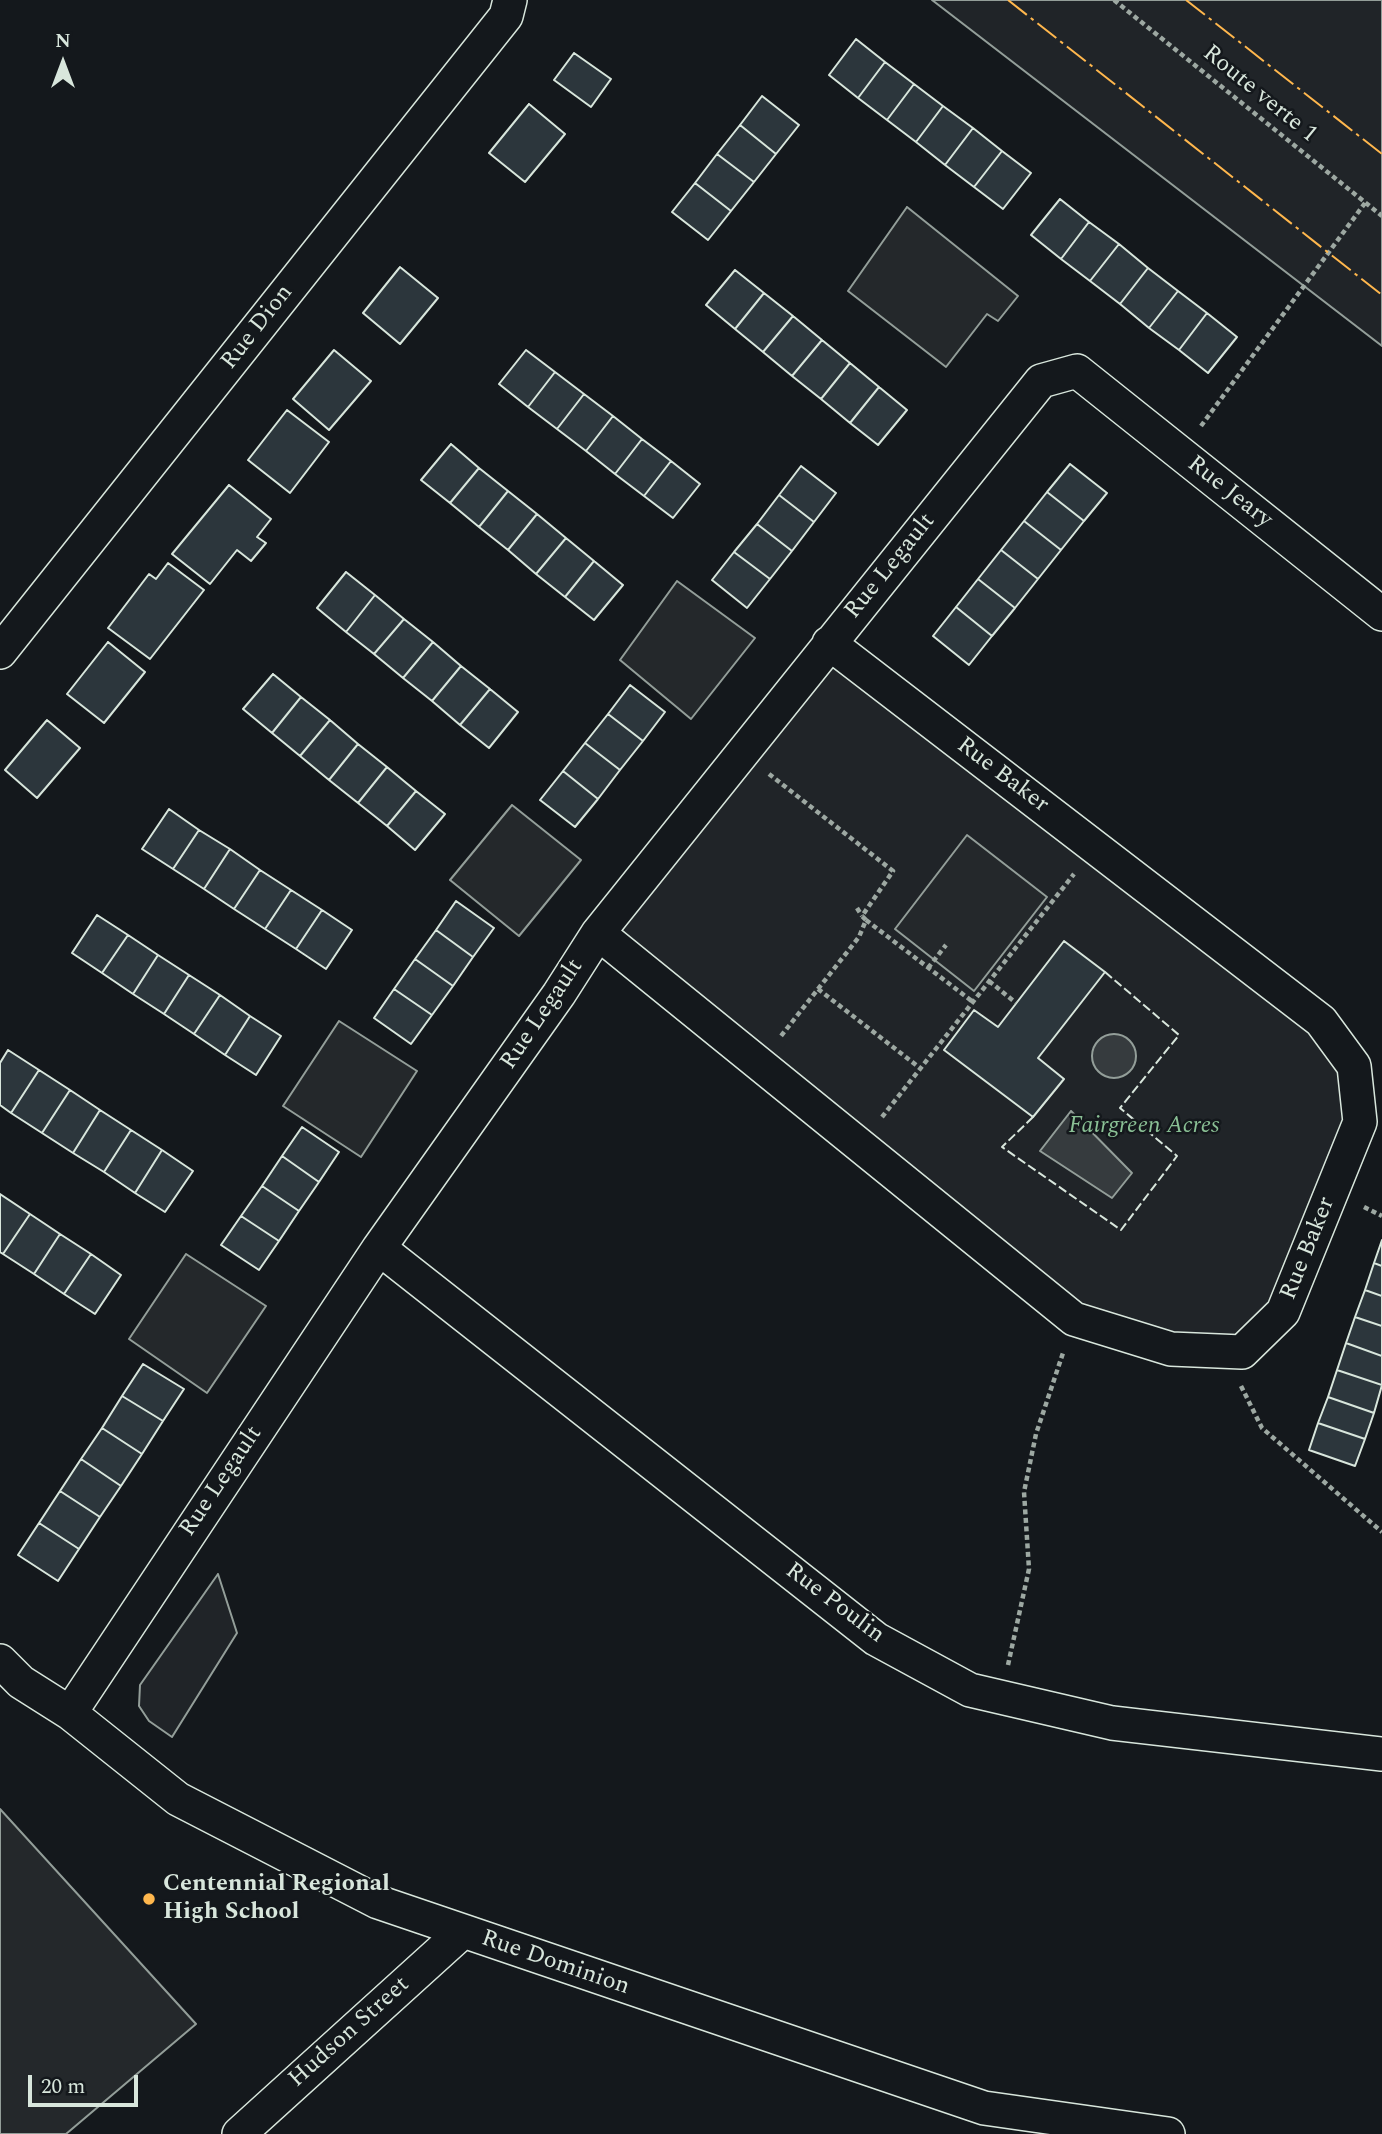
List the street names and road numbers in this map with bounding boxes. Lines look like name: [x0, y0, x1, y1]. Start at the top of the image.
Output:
street label: Route verte 1: [1196, 40, 1322, 150]
street label: Rue Dion: [216, 280, 300, 376]
street label: Rue Jeary: [1181, 451, 1277, 535]
street label: Rue Legault: [840, 508, 942, 626]
street label: Rue Baker: [950, 732, 1054, 820]
street label: Rue Legault: [495, 954, 591, 1076]
street label: Rue Baker: [1275, 1193, 1343, 1305]
street label: Rue Legault: [174, 1421, 270, 1543]
street label: Rue Poulin: [779, 1557, 889, 1651]
street label: Rue Dominion: [477, 1925, 633, 2003]
street label: Hudson Street: [284, 1971, 416, 2095]

